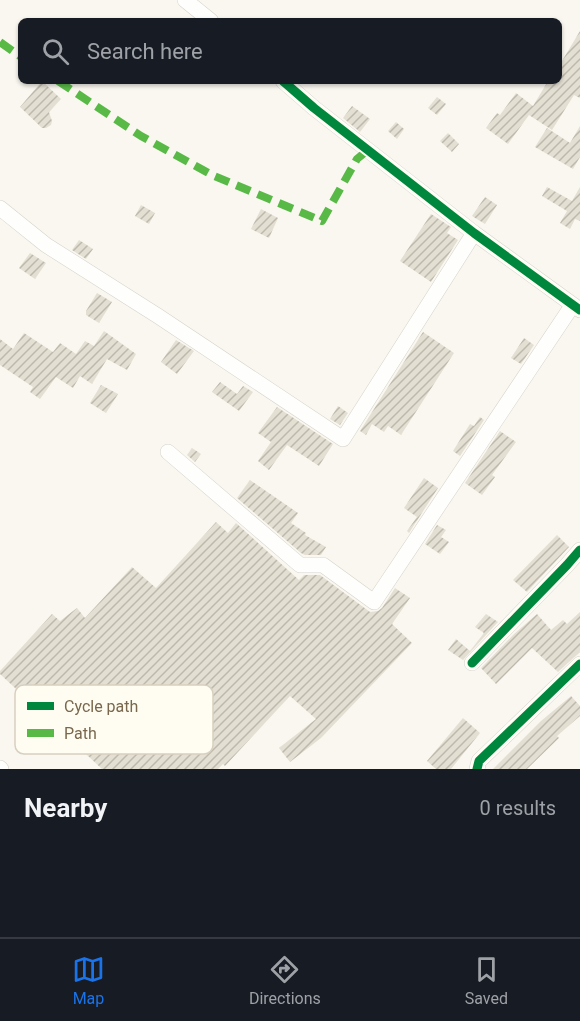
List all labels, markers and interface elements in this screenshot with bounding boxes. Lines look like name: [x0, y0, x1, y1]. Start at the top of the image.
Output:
search box: [18, 18, 562, 84]
icon: search: [39, 35, 72, 68]
text: Search here: [87, 39, 203, 64]
legend: [15, 685, 213, 754]
text: Cycle path: [64, 697, 138, 716]
text: Path: [64, 724, 97, 743]
text: Nearby: [24, 793, 107, 823]
text: 0 results: [480, 796, 556, 820]
tab: Map: [72, 953, 105, 1008]
tab: Directions: [249, 953, 321, 1008]
tab: Saved: [465, 953, 508, 1008]

